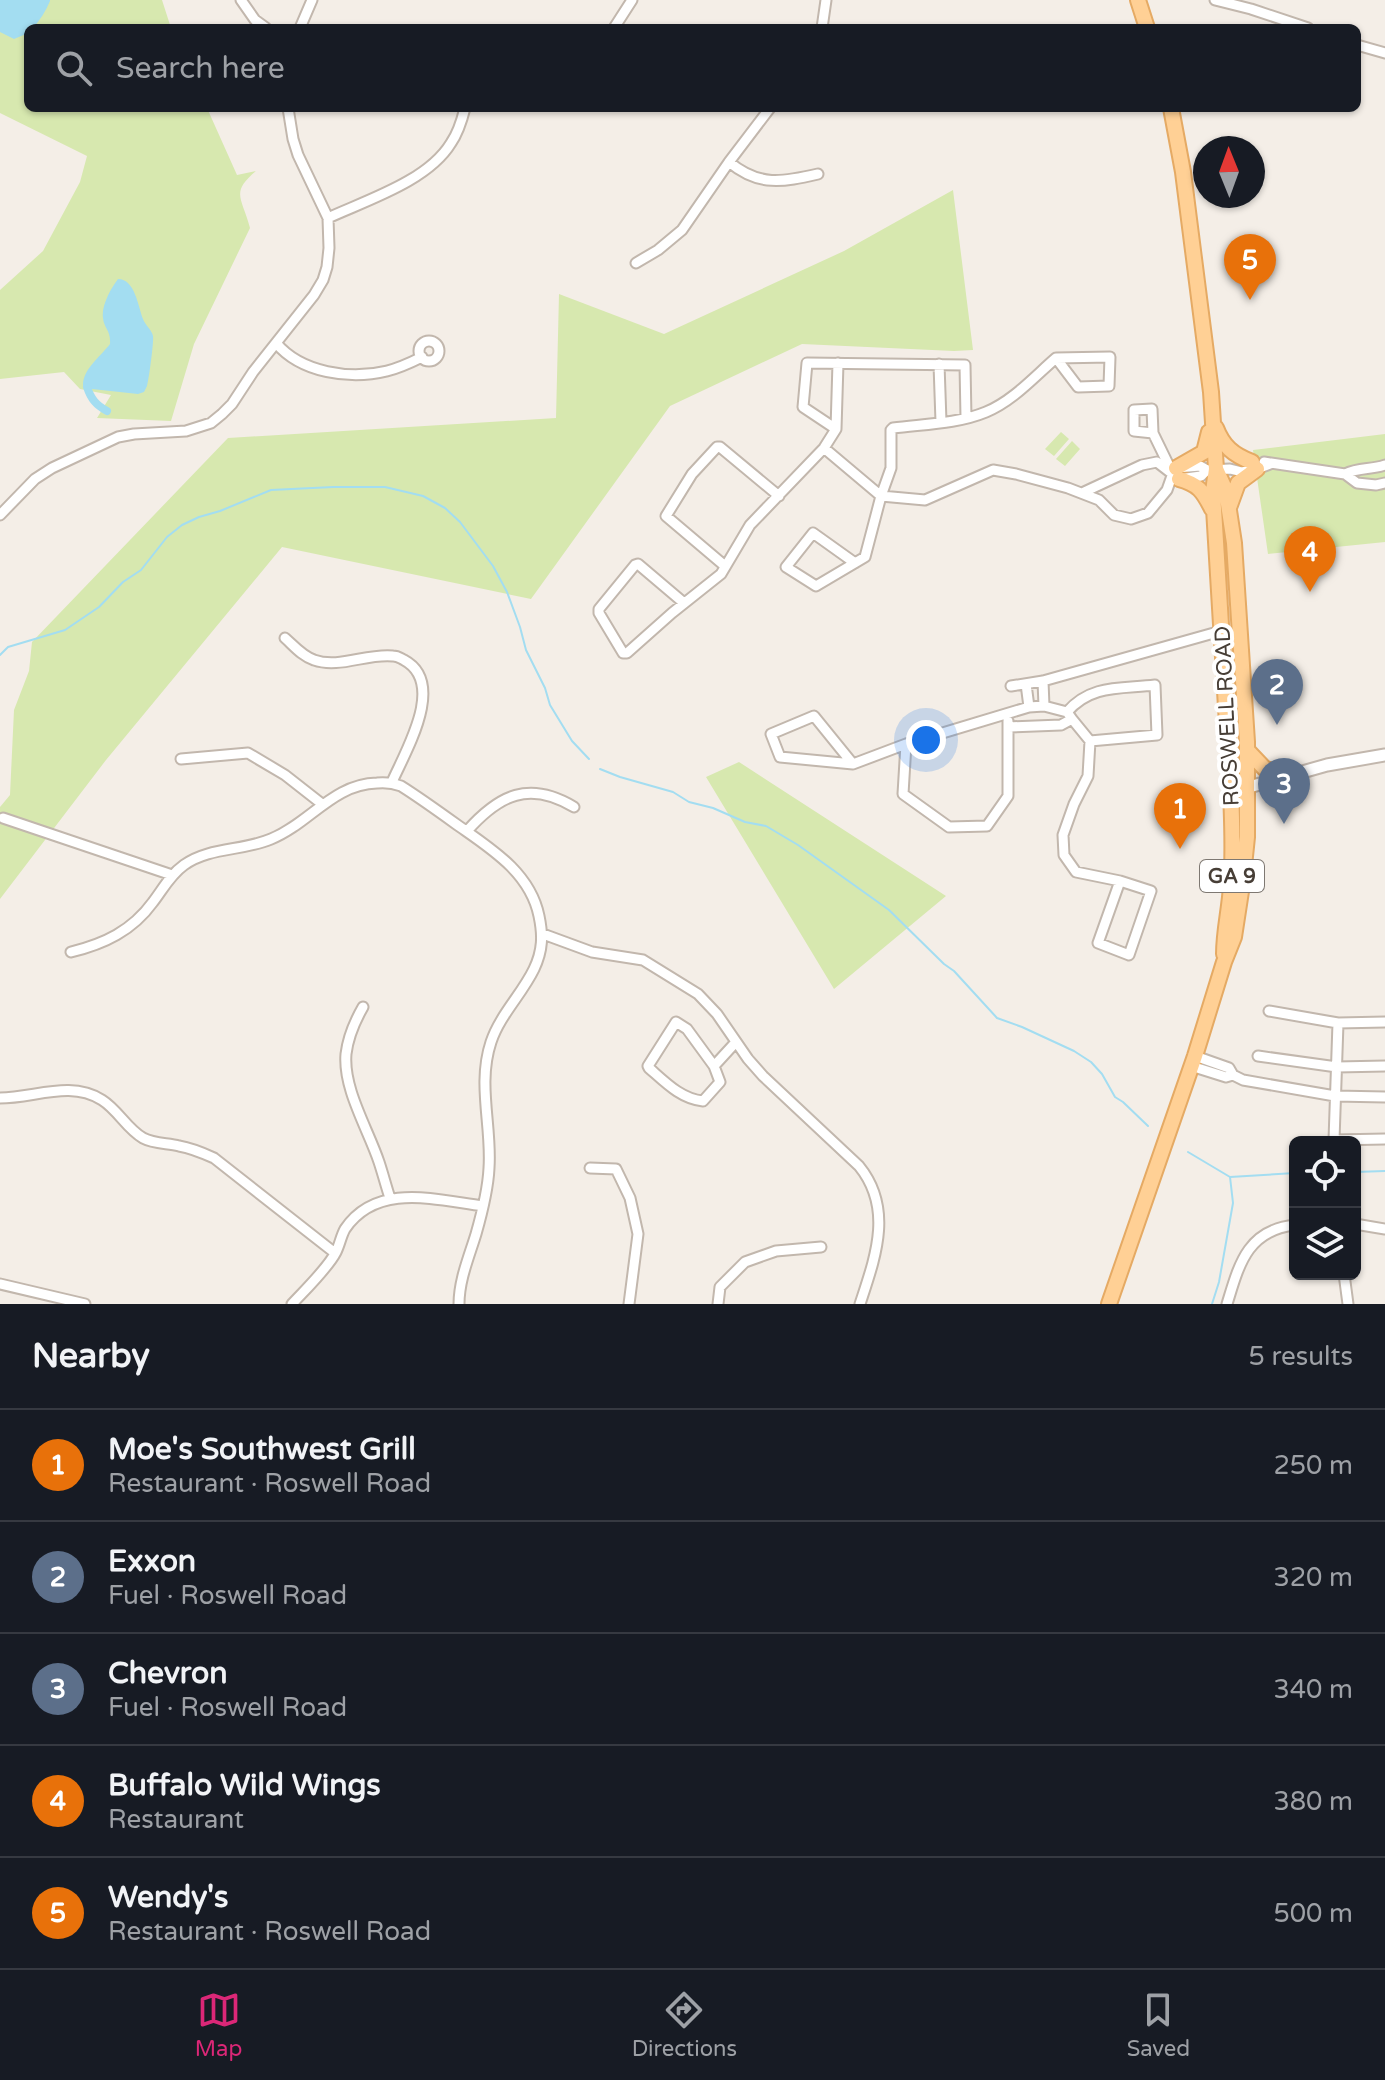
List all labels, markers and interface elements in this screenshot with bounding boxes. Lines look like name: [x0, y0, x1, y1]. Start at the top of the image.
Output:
search box: [24, 24, 1361, 112]
icon: search: [52, 46, 96, 90]
text: Search here: [116, 50, 285, 87]
north arrow: [1193, 136, 1265, 208]
pin: 5: [1224, 234, 1276, 300]
pin: 4: [1284, 526, 1336, 592]
street label: ROSWELL ROAD: [1209, 625, 1245, 807]
pin: 2: [1251, 659, 1303, 725]
your location: [906, 720, 946, 760]
pin: 3: [1258, 758, 1310, 824]
pin: 1: [1154, 783, 1206, 849]
road number: GA 9: [1200, 860, 1264, 892]
map controls: [1289, 1136, 1361, 1280]
button: locate: [1289, 1136, 1361, 1208]
button: layers: [1289, 1208, 1361, 1280]
text: Nearby: [32, 1336, 150, 1377]
text: 5 results: [1248, 1341, 1353, 1372]
text: Moe's Southwest Grill: [108, 1431, 416, 1468]
text: 1: [50, 1450, 66, 1481]
text: 250 m: [1273, 1450, 1353, 1481]
text: Restaurant · Roswell Road: [108, 1468, 431, 1499]
text: Exxon: [108, 1543, 196, 1580]
text: 2: [50, 1562, 66, 1593]
text: 320 m: [1273, 1562, 1353, 1593]
text: Fuel · Roswell Road: [108, 1580, 347, 1611]
text: Chevron: [108, 1655, 227, 1692]
text: 3: [50, 1674, 66, 1705]
text: 340 m: [1273, 1674, 1353, 1705]
text: Fuel · Roswell Road: [108, 1692, 347, 1723]
text: Buffalo Wild Wings: [108, 1767, 381, 1804]
text: 4: [50, 1786, 66, 1817]
text: 380 m: [1273, 1786, 1353, 1817]
text: Restaurant: [108, 1804, 244, 1835]
text: Wendy's: [108, 1879, 228, 1916]
text: 5: [50, 1898, 66, 1929]
text: 500 m: [1273, 1898, 1353, 1929]
text: Restaurant · Roswell Road: [108, 1916, 431, 1947]
tab: Map: [195, 1988, 242, 2062]
tab: Directions: [632, 1988, 737, 2062]
tab: Saved: [1127, 1988, 1190, 2062]

